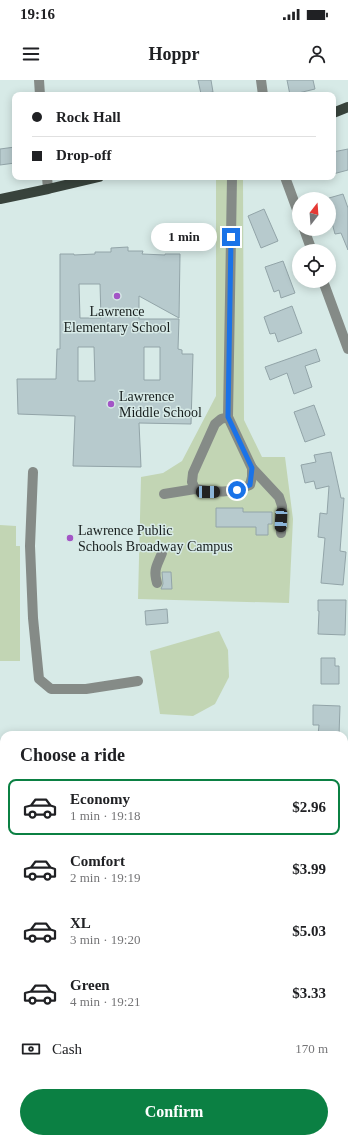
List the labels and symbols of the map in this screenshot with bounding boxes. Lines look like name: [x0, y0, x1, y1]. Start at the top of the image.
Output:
north arrow: [292, 192, 336, 236]
callout: 1 min: [151, 223, 217, 251]
route end: [222, 228, 240, 246]
marker: Lawrence Elementary School: [112, 291, 122, 301]
place label: Lawrence Elementary School: [64, 304, 171, 335]
place label: Lawrence Middle School: [119, 389, 202, 420]
marker: Lawrence Middle School: [106, 399, 116, 409]
route start: [228, 481, 246, 499]
car: [196, 486, 220, 498]
car: [274, 508, 288, 532]
place label: Lawrence Public Schools Broadway Campus: [78, 523, 233, 554]
marker: Lawrence Public Schools Broadway Campus: [65, 533, 75, 543]

